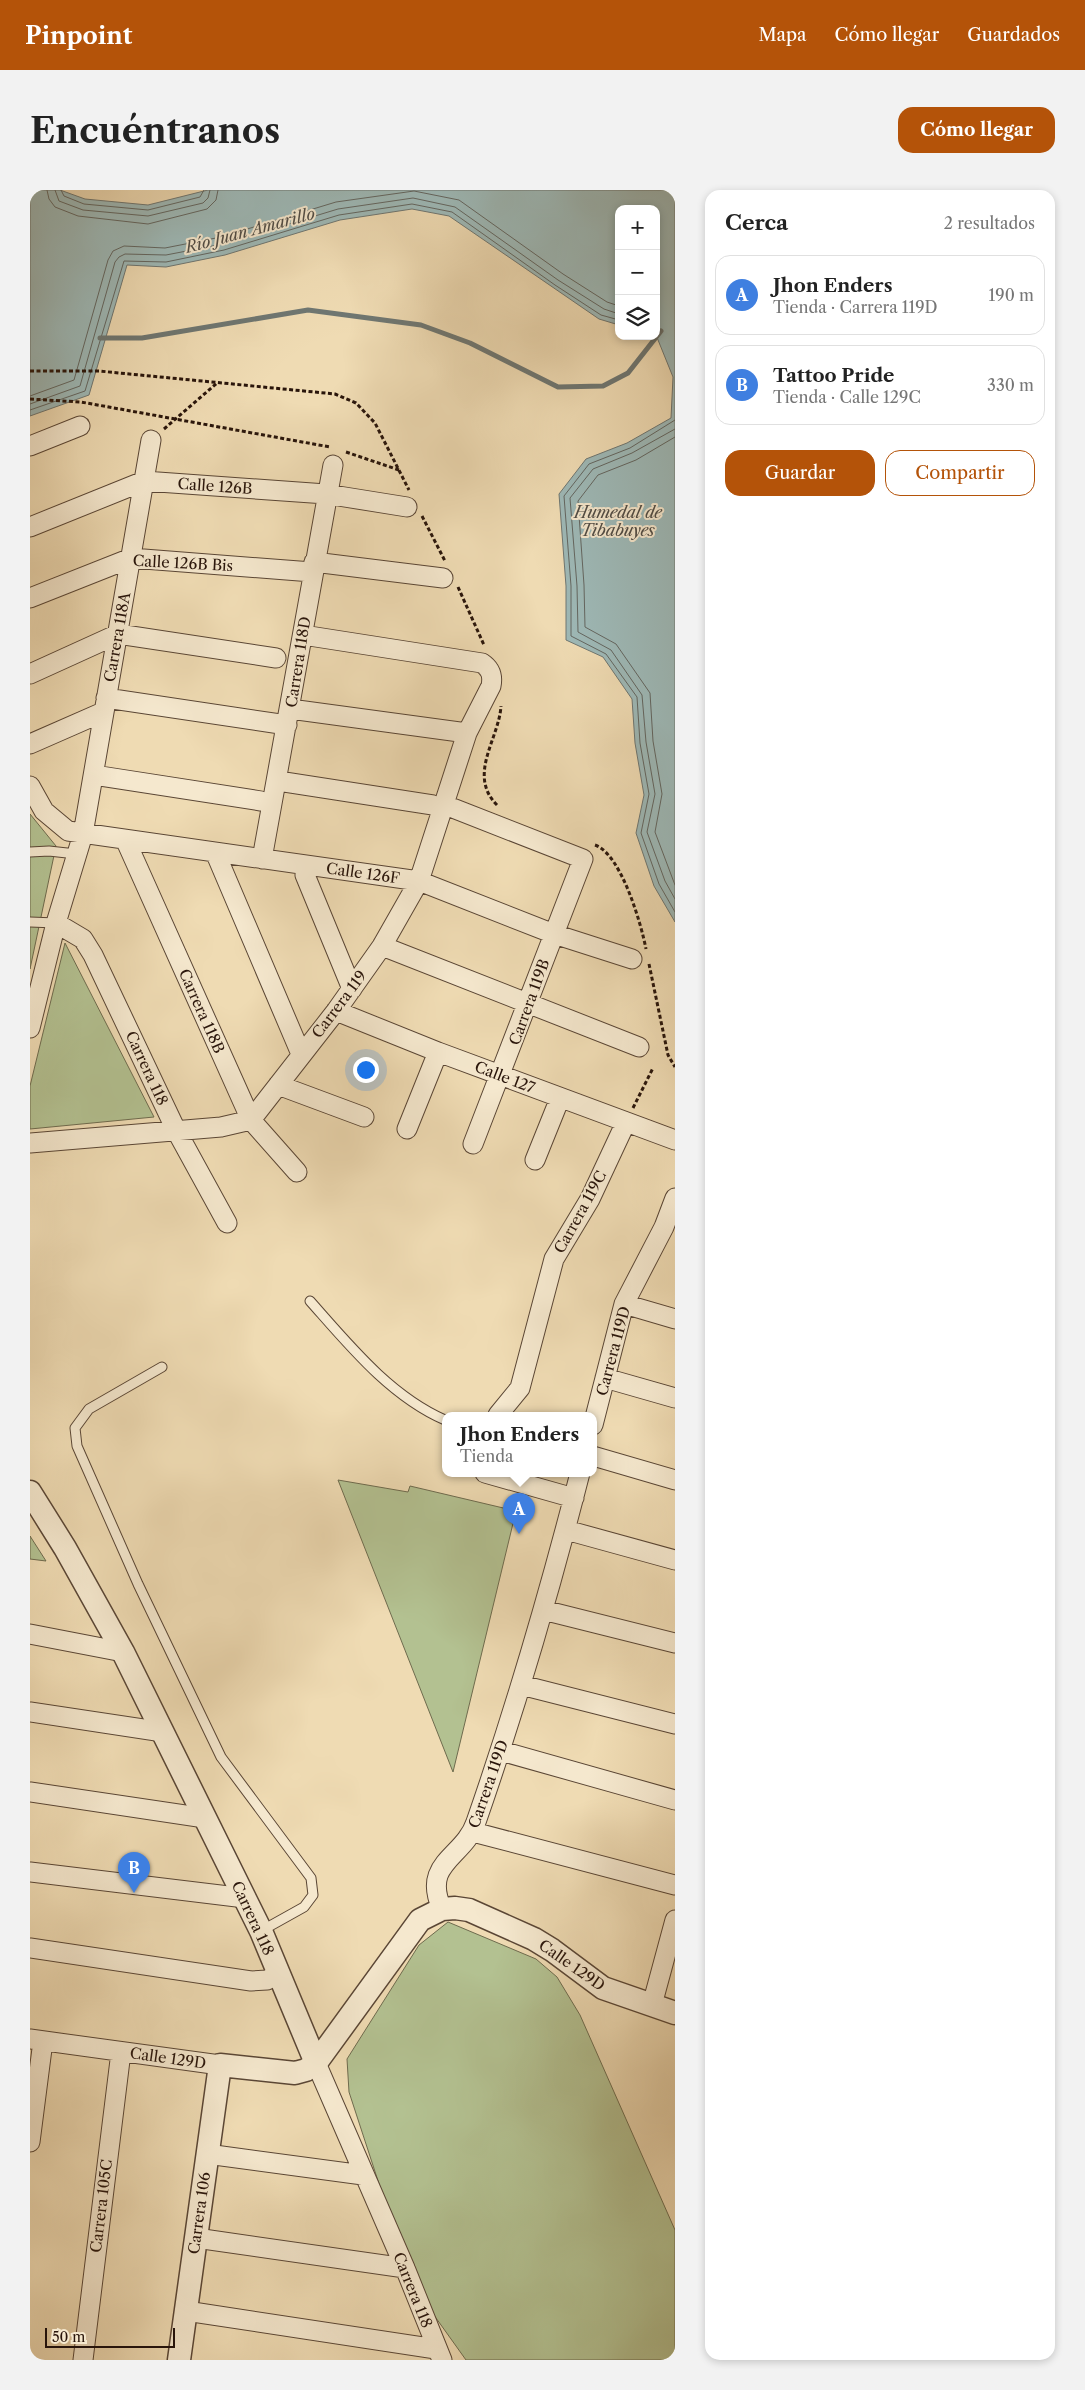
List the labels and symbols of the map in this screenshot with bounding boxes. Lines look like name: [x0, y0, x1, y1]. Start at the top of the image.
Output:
water label: Río Juan Amarillo: [181, 203, 317, 257]
street label: Calle 126B: [177, 474, 253, 498]
water label: Humedal de Tibabuyes: [572, 502, 663, 540]
street label: Calle 126B Bis: [132, 551, 234, 575]
street label: Carrera 118A: [100, 590, 134, 683]
street label: Carrera 118D: [281, 615, 315, 709]
street label: Calle 126F: [325, 858, 401, 888]
street label: Carrera 119B: [505, 956, 553, 1048]
street label: Carrera 118B: [175, 966, 229, 1056]
street label: Carrera 119: [307, 966, 371, 1042]
street label: Carrera 118: [122, 1028, 173, 1108]
your location: [353, 1057, 379, 1083]
street label: Calle 127: [472, 1057, 538, 1097]
street label: Carrera 119C: [550, 1167, 610, 1257]
street label: Carrera 119D: [592, 1304, 634, 1398]
pin: A: [503, 1493, 535, 1534]
street label: Carrera 119D: [464, 1737, 512, 1831]
pin: B: [118, 1852, 150, 1893]
street label: Carrera 118: [228, 1878, 279, 1958]
street label: Calle 129D: [535, 1935, 609, 1995]
street label: Calle 129D: [129, 2043, 207, 2073]
street label: Carrera 105C: [86, 2158, 116, 2254]
street label: Carrera 106: [184, 2170, 214, 2255]
street label: Carrera 118: [389, 2249, 437, 2331]
scale bar: [45, 2325, 175, 2348]

